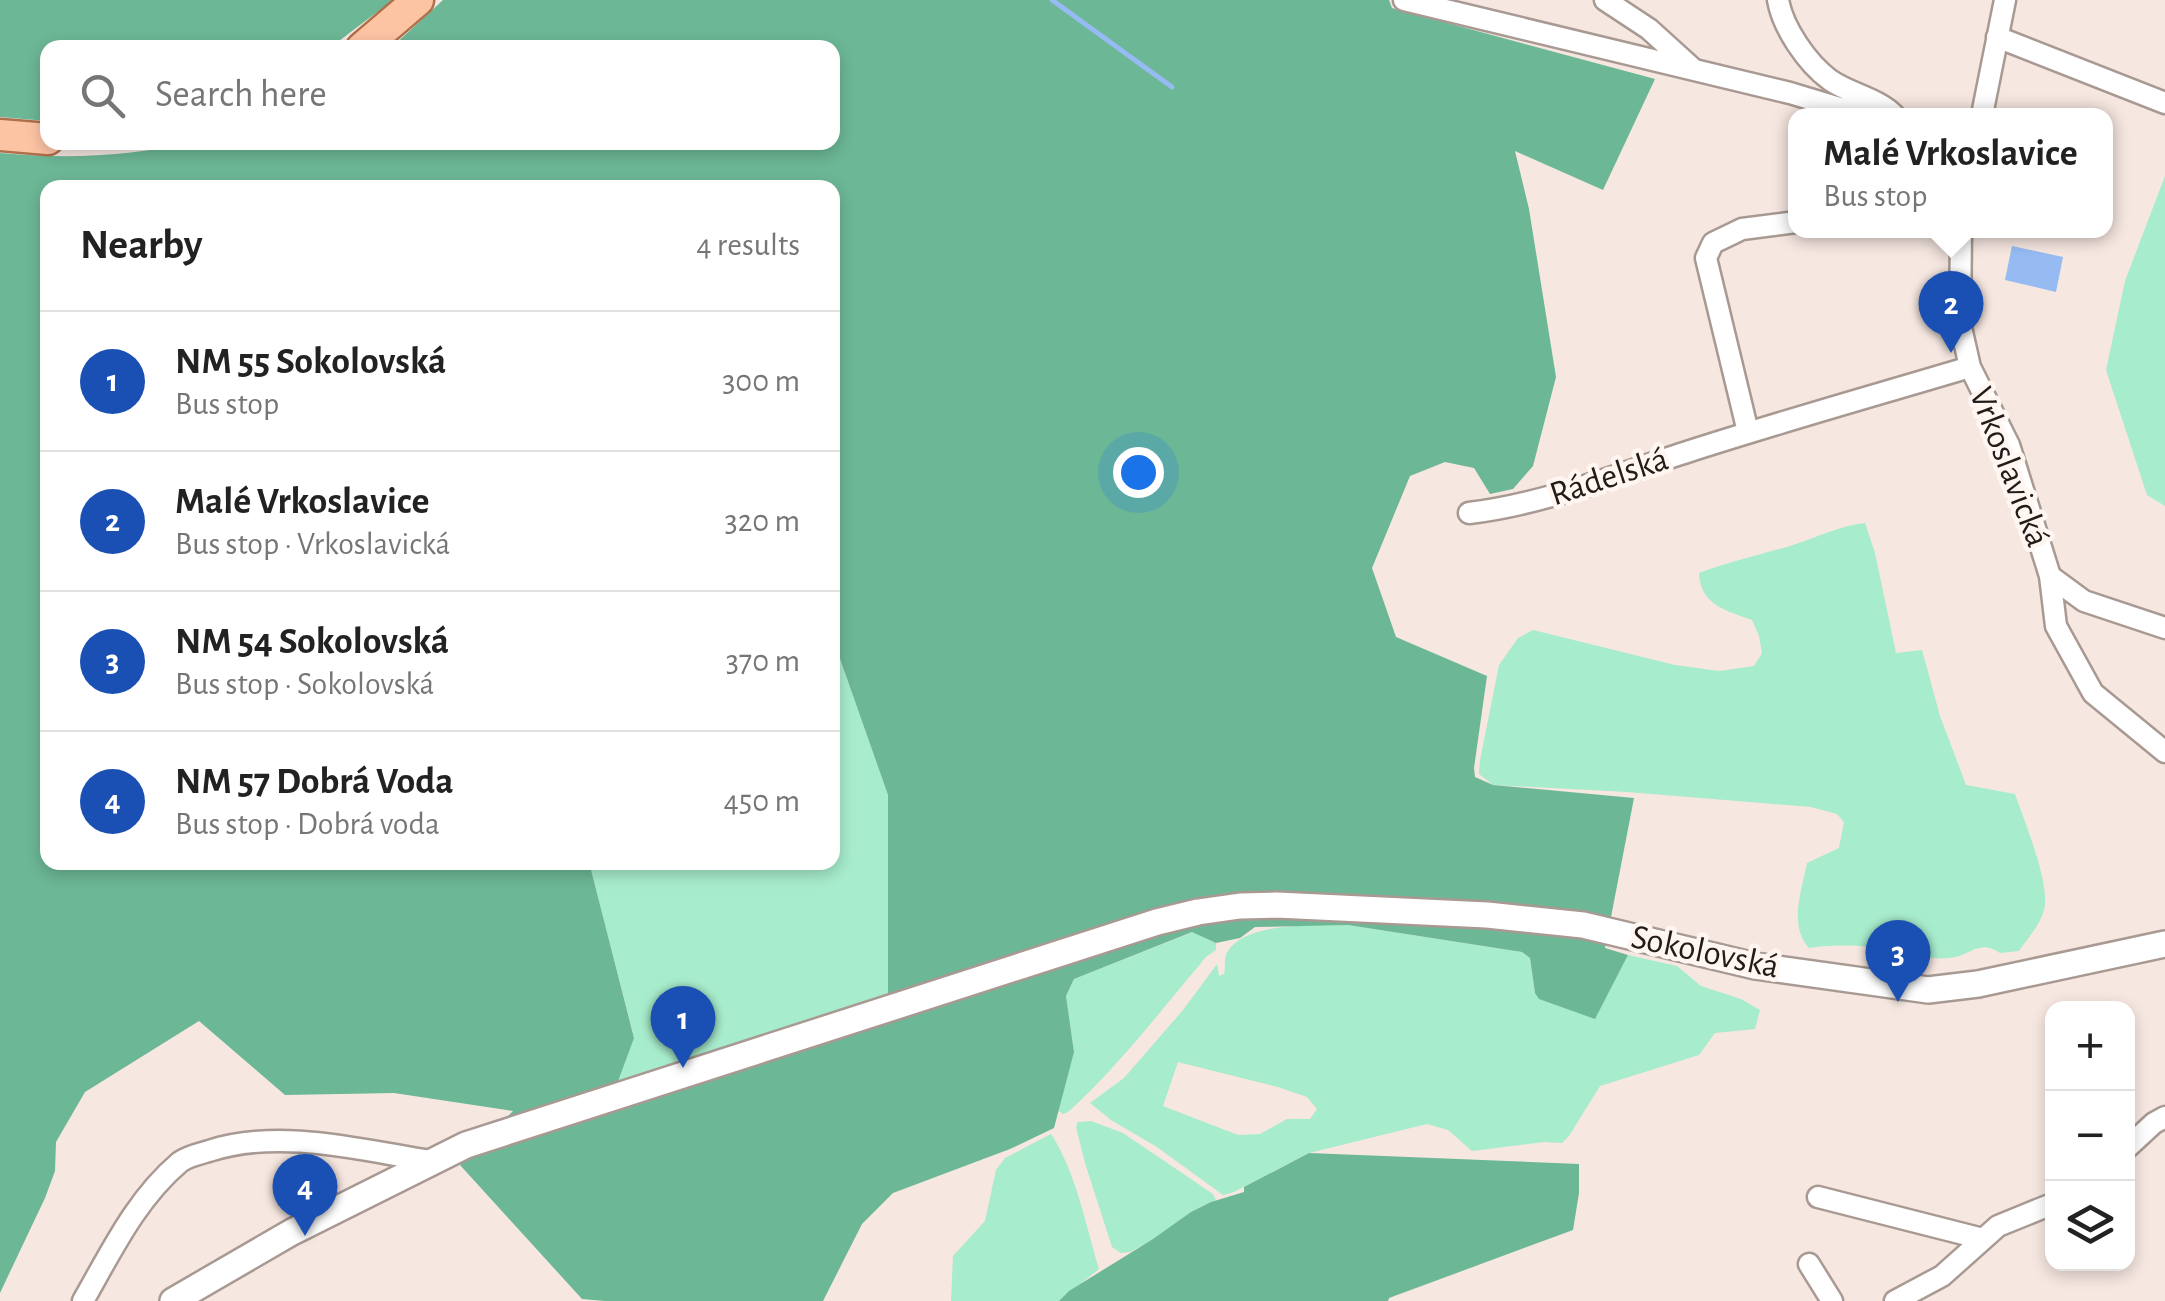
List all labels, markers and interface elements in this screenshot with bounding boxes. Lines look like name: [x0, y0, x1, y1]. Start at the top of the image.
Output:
search box: [40, 40, 840, 150]
icon: search: [75, 68, 130, 123]
text: Search here: [155, 76, 327, 114]
popup: [1788, 108, 2113, 238]
text: Malé Vrkoslavice: [1823, 135, 2078, 173]
text: Bus stop: [1823, 180, 1928, 212]
text: Nearby: [80, 224, 203, 266]
text: 4 results: [696, 229, 800, 261]
pin: 2: [1918, 270, 1984, 353]
text: NM 55 Sokolovská: [175, 343, 446, 381]
text: 1: [107, 365, 118, 397]
text: 300 m: [722, 365, 800, 397]
street label: Vrkoslavická: [1963, 383, 2055, 551]
text: Bus stop: [175, 388, 279, 420]
street label: Rádelská: [1546, 441, 1672, 513]
your location: [1113, 447, 1164, 498]
text: Malé Vrkoslavice: [175, 483, 429, 521]
text: 2: [105, 505, 120, 537]
text: 320 m: [724, 505, 800, 537]
text: Bus stop · Vrkoslavická: [175, 528, 450, 560]
text: NM 54 Sokolovská: [175, 623, 449, 661]
text: 3: [106, 645, 119, 677]
text: 370 m: [726, 645, 800, 677]
text: Bus stop · Sokolovská: [175, 668, 434, 700]
text: NM 57 Dobrá Voda: [175, 763, 454, 801]
text: 4: [104, 785, 121, 817]
text: 450 m: [723, 785, 800, 817]
text: Bus stop · Dobrá voda: [175, 808, 440, 840]
street label: Sokolovská: [1628, 919, 1782, 985]
pin: 3: [1866, 920, 1930, 1002]
pin: 1: [650, 986, 716, 1068]
map controls: [2045, 1001, 2135, 1271]
button: +: [2045, 1001, 2135, 1091]
button: −: [2045, 1091, 2135, 1181]
pin: 4: [272, 1154, 338, 1236]
button: layers: [2045, 1181, 2135, 1271]

